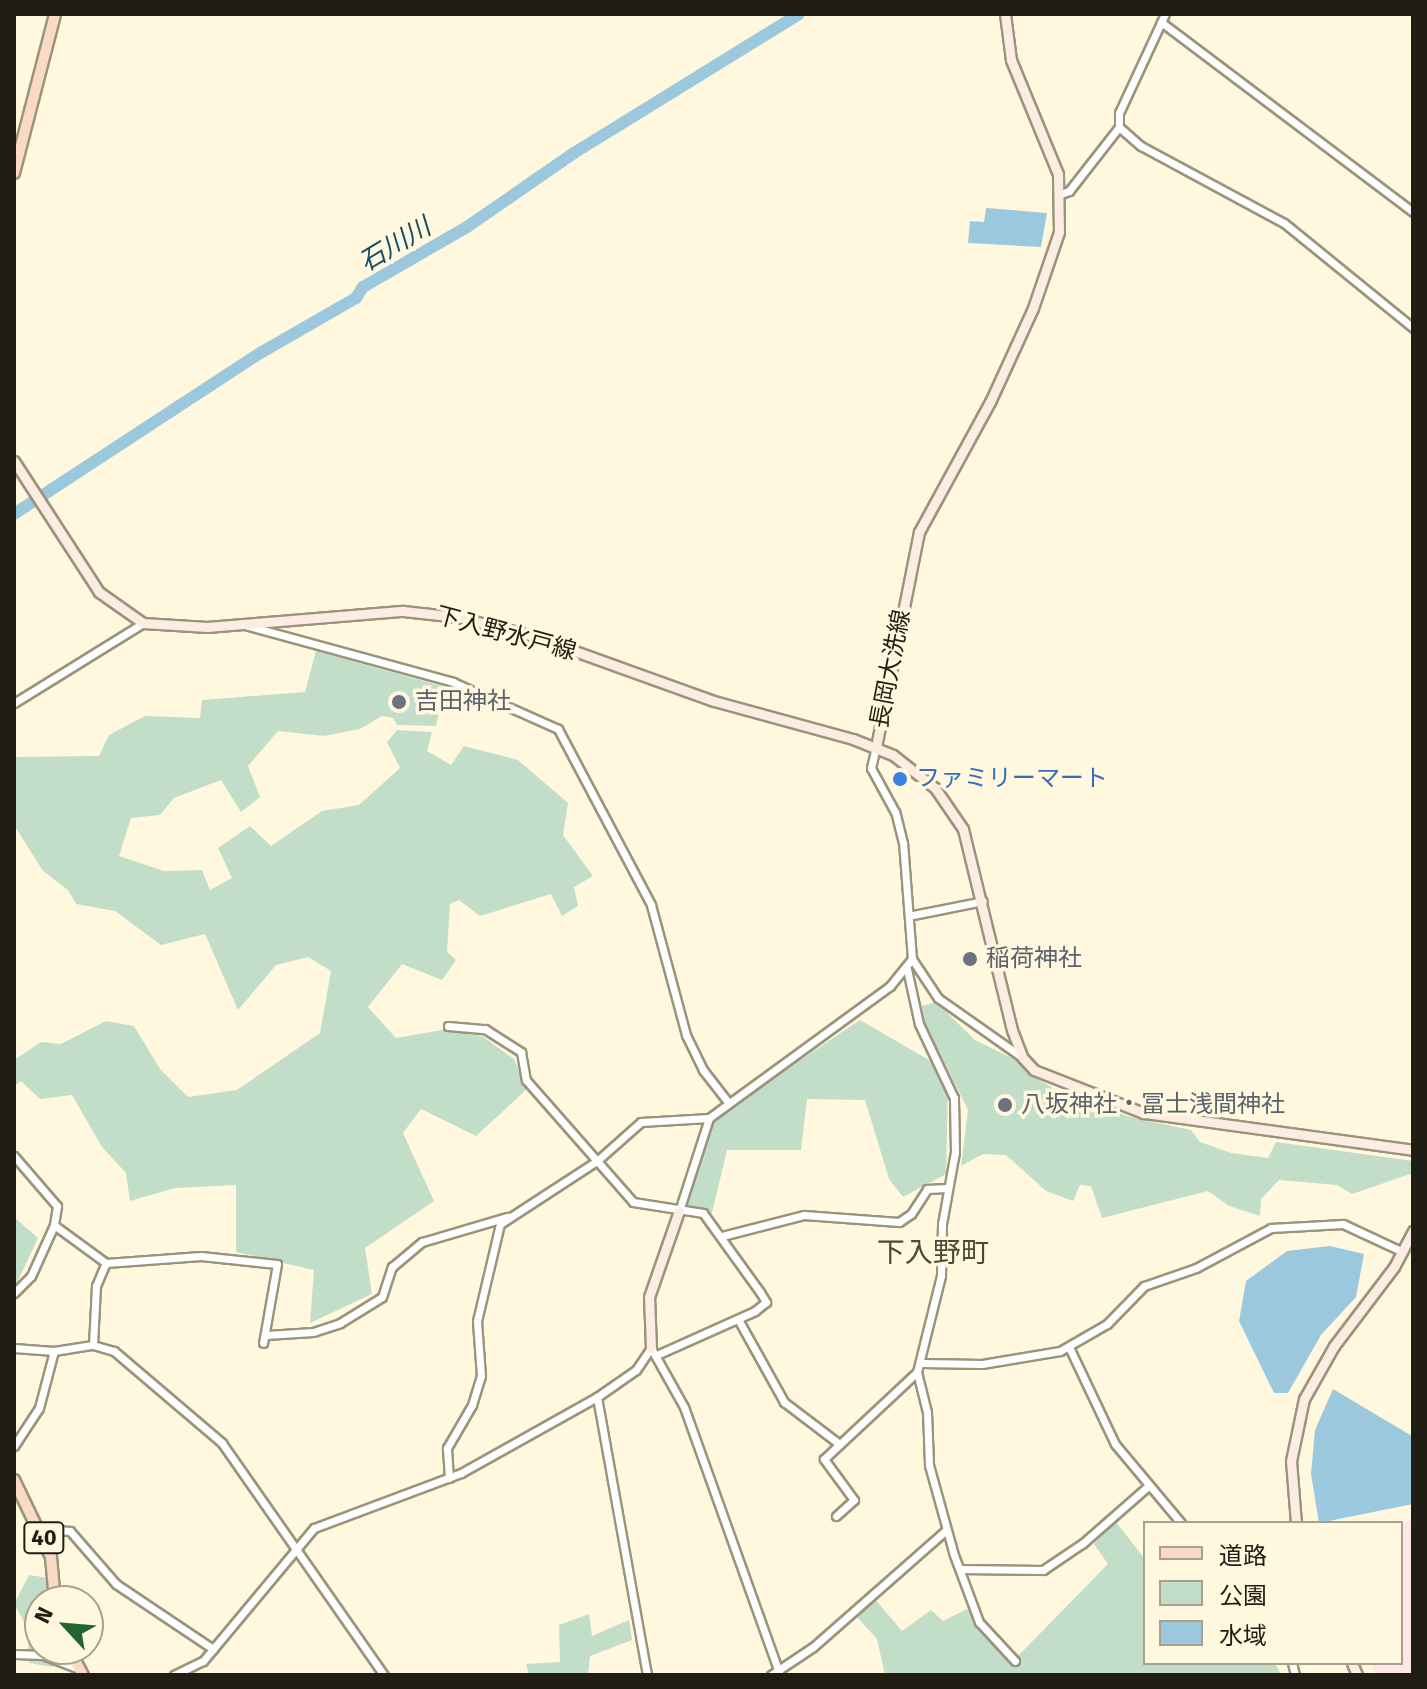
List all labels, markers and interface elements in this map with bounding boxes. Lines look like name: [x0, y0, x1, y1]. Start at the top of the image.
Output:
water label: 石川川: [354, 212, 436, 278]
street label: 下入野水戸線: [433, 601, 579, 667]
street label: 長岡大洗線: [865, 607, 917, 731]
place label: 吉田神社: [415, 688, 511, 716]
marker: 吉田神社: [390, 693, 408, 711]
place label: ファミリーマート: [916, 765, 1108, 793]
marker: ファミリーマート: [891, 770, 909, 788]
place label: 稲荷神社: [986, 945, 1082, 973]
marker: 稲荷神社: [961, 950, 979, 968]
place label: 八坂神社・冨士浅間神社: [1021, 1091, 1285, 1119]
marker: 八坂神社・冨士浅間神社: [996, 1096, 1014, 1114]
district label: 下入野町: [877, 1236, 989, 1270]
road number: 40: [22, 1520, 66, 1556]
legend: [1143, 1521, 1403, 1665]
text: 道路: [1219, 1542, 1267, 1570]
text: 公園: [1219, 1582, 1267, 1610]
north arrow: [24, 1585, 104, 1665]
text: N: [28, 1603, 59, 1628]
text: 水域: [1219, 1622, 1267, 1650]

